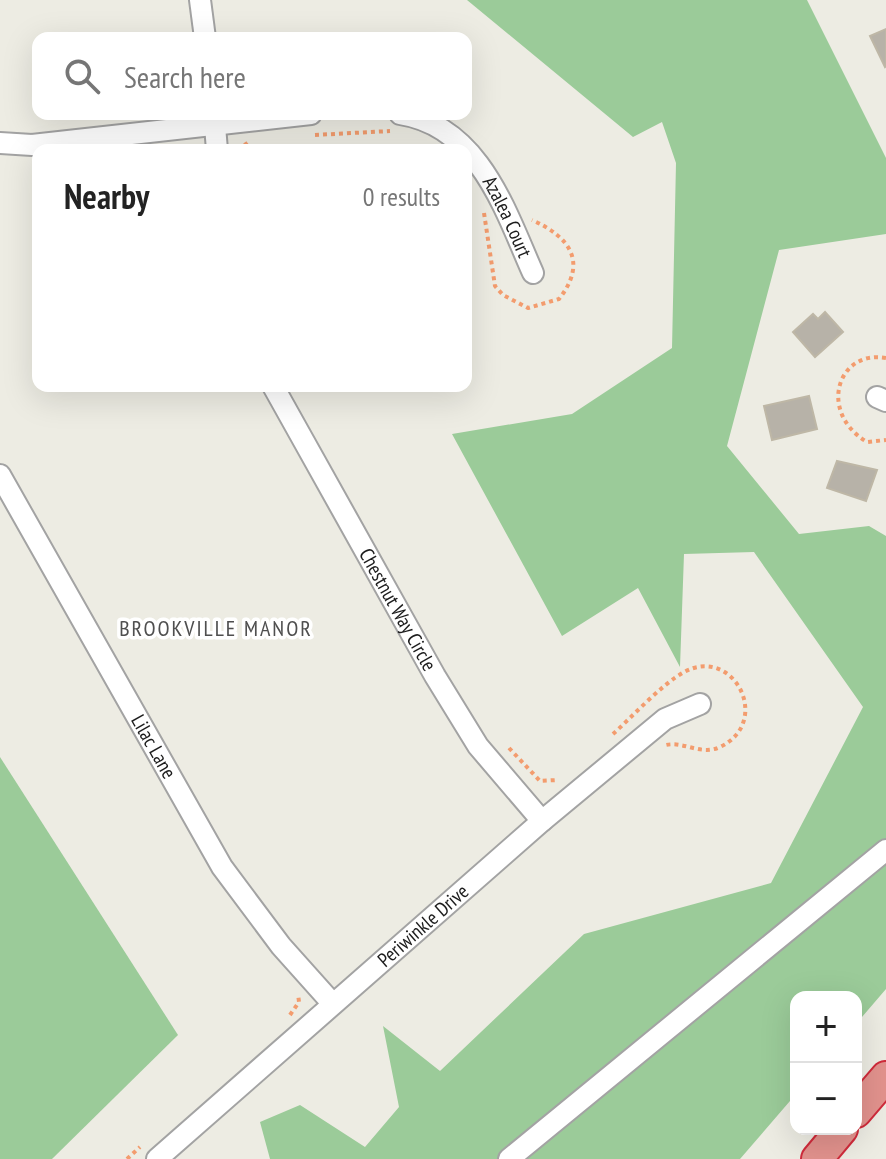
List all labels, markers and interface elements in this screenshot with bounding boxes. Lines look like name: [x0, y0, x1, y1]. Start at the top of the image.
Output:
search box: [32, 32, 472, 120]
icon: search: [60, 54, 104, 98]
text: Search here: [124, 57, 246, 96]
street label: Azalea Court: [477, 171, 538, 262]
text: Nearby: [64, 174, 149, 218]
text: 0 results: [363, 180, 440, 213]
street label: Chestnut Way Circle: [353, 544, 442, 675]
district label: BROOKVILLE MANOR: [119, 614, 313, 642]
street label: Lilac Lane: [125, 710, 182, 783]
street label: Periwinkle Drive: [372, 878, 474, 972]
map controls: [790, 991, 862, 1135]
button: +: [790, 991, 862, 1063]
button: −: [790, 1063, 862, 1135]

